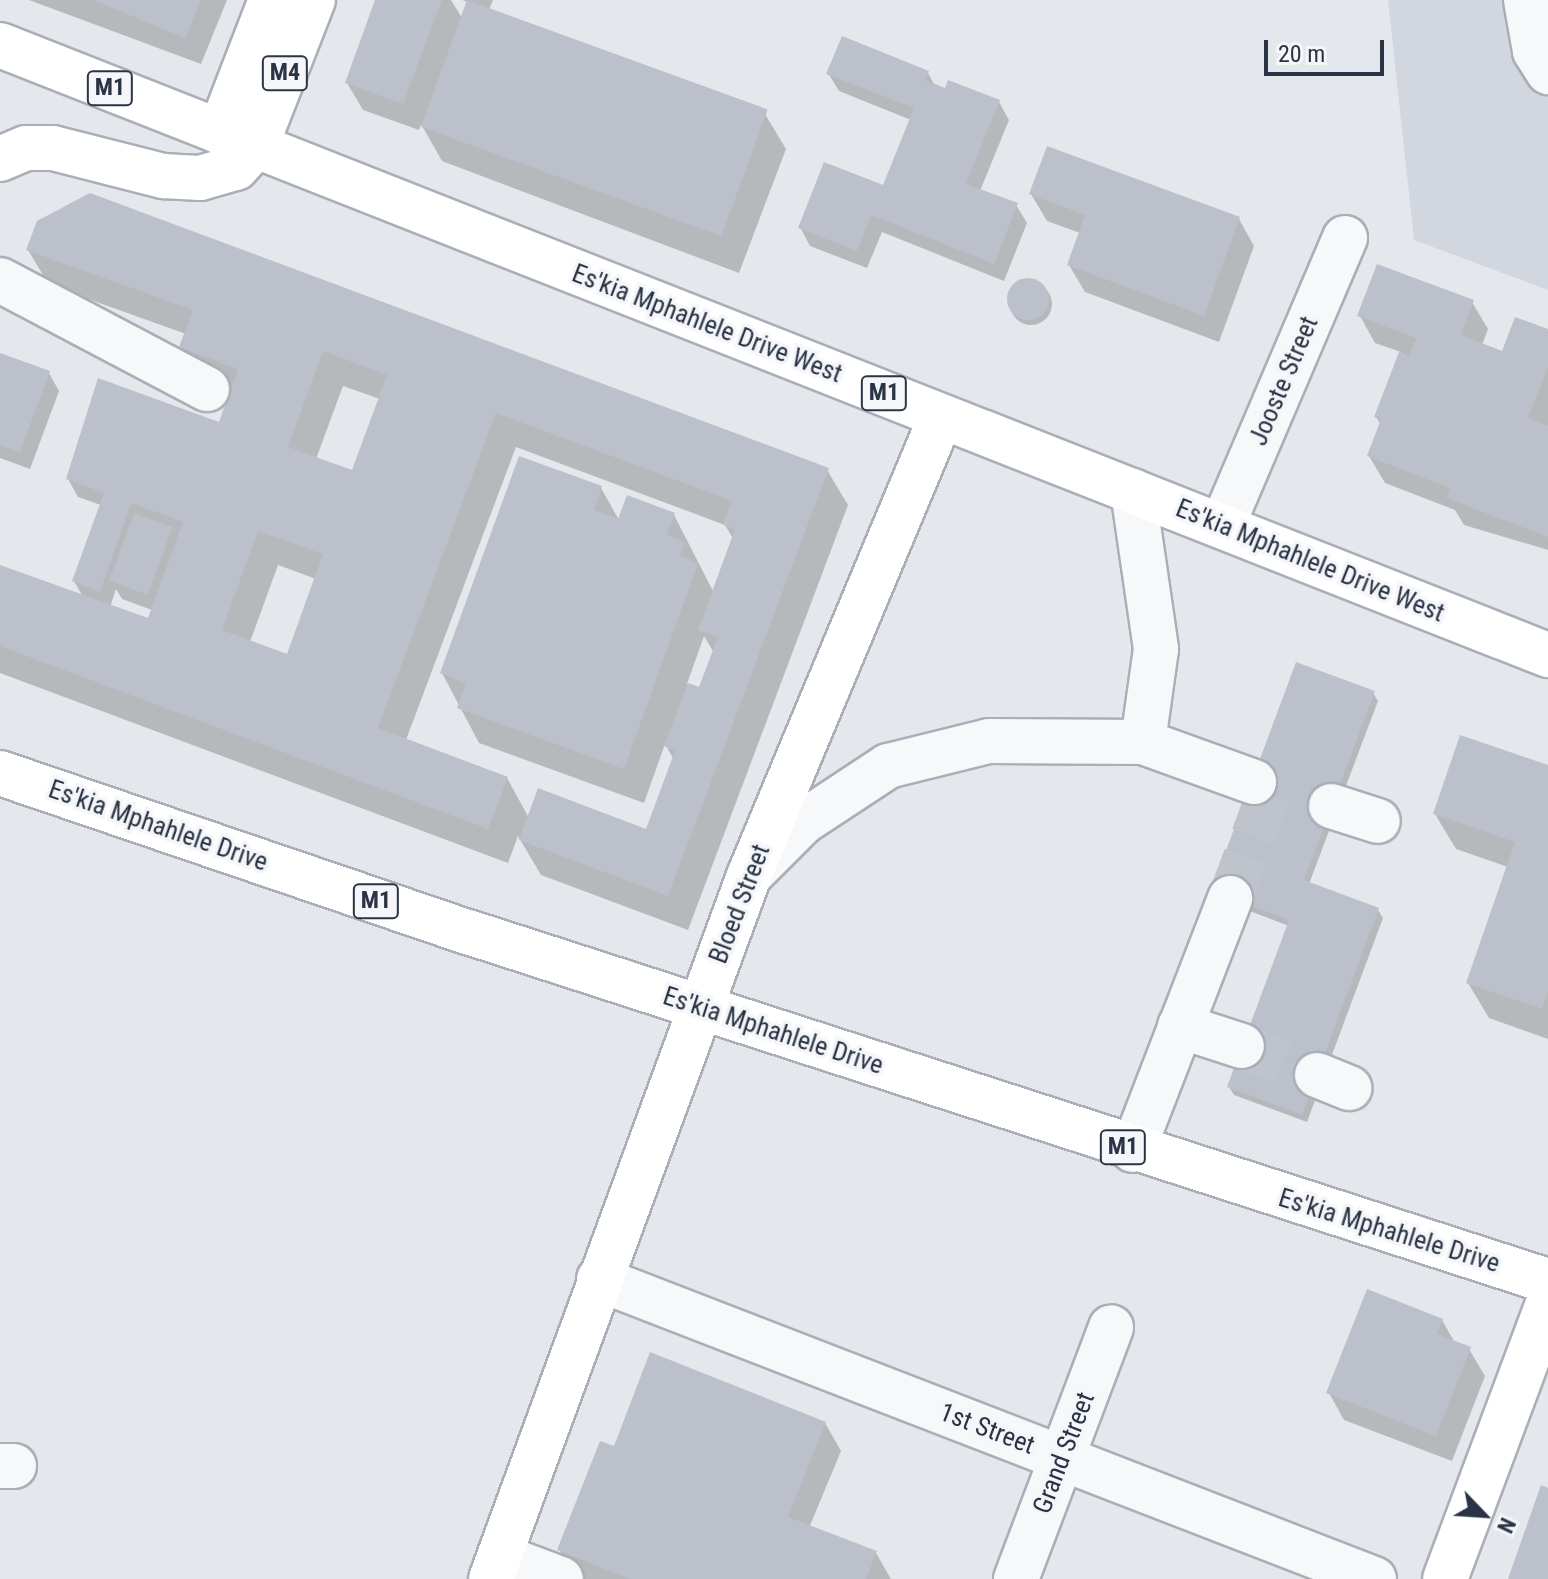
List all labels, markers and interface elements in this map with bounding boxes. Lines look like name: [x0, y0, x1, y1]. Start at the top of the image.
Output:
scale bar: [1268, 24, 1388, 74]
text: 20 m: [1278, 40, 1325, 68]
road number: M4: [261, 53, 309, 93]
road number: M1: [86, 68, 134, 108]
street label: Es'kia Mphahlele Drive West: [568, 258, 846, 390]
street label: Jooste Street: [1243, 312, 1325, 450]
road number: M1: [860, 373, 908, 413]
street label: Es'kia Mphahlele Drive West: [1171, 493, 1449, 629]
street label: Es'kia Mphahlele Drive: [44, 774, 272, 878]
street label: Bloed Street: [703, 840, 777, 968]
road number: M1: [352, 881, 400, 921]
street label: Es'kia Mphahlele Drive: [659, 981, 887, 1081]
road number: M1: [1099, 1127, 1147, 1167]
street label: Es'kia Mphahlele Drive: [1275, 1183, 1503, 1279]
street label: Grand Street: [1027, 1388, 1101, 1518]
street label: 1st Street: [935, 1397, 1039, 1461]
north arrow: [1444, 1475, 1524, 1555]
text: N: [1492, 1514, 1520, 1537]

